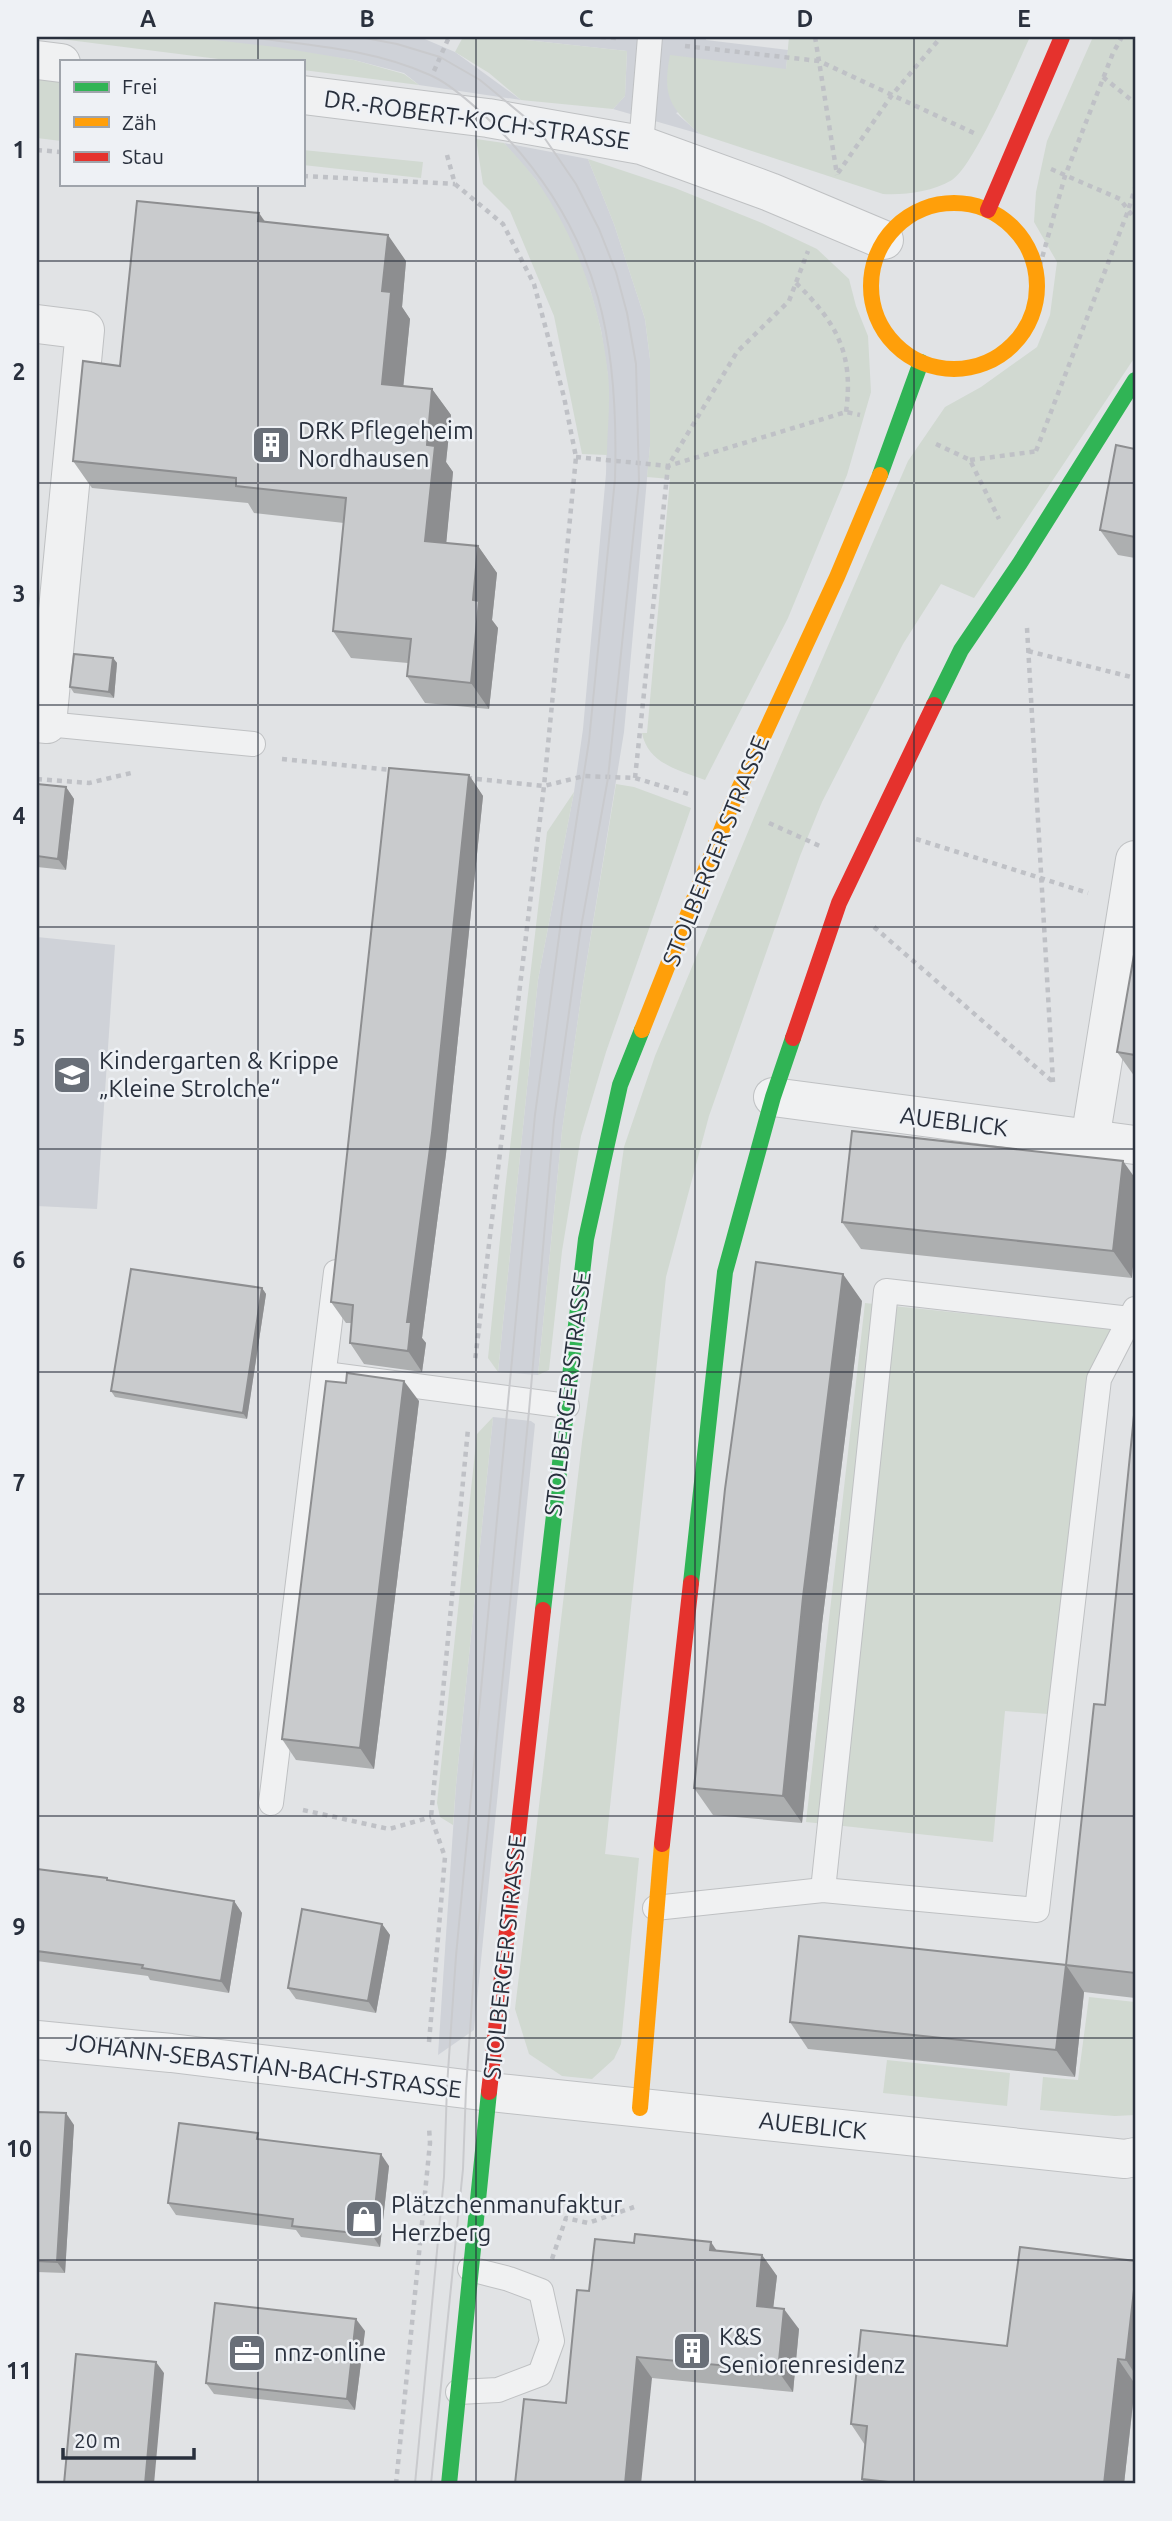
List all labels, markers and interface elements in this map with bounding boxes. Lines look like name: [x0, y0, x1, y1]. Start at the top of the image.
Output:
text: A: [140, 6, 156, 31]
text: B: [359, 6, 375, 31]
text: C: [579, 6, 594, 31]
text: D: [797, 6, 813, 31]
text: E: [1017, 6, 1031, 31]
legend: [60, 60, 304, 186]
text: Frei: [122, 74, 157, 98]
street label: DR.-ROBERT-KOCH-STRASSE: [322, 85, 632, 154]
text: Zäh: [122, 110, 157, 134]
text: 1: [13, 137, 25, 162]
text: Stau: [122, 144, 164, 168]
text: 2: [13, 359, 25, 384]
place label: DRK Pflegeheim Nordhausen: [298, 417, 474, 472]
building icon: DRK Pflegeheim Nordhausen: [250, 424, 292, 466]
text: 3: [13, 581, 25, 606]
street label: STOLBERGER STRASSE: [657, 732, 774, 970]
text: 4: [13, 803, 26, 828]
text: 5: [13, 1025, 25, 1050]
place label: Kindergarten & Krippe „Kleine Strolche“: [99, 1047, 339, 1102]
school or university icon: Kindergarten & Krippe „Kleine Strolche“: [51, 1054, 93, 1096]
street label: AUEBLICK: [899, 1102, 1010, 1142]
text: 6: [13, 1247, 26, 1272]
street label: STOLBERGER STRASSE: [539, 1270, 596, 1518]
text: 7: [13, 1470, 25, 1495]
text: 8: [13, 1692, 25, 1717]
street label: STOLBERGER STRASSE: [478, 1833, 531, 2081]
text: 9: [13, 1914, 25, 1939]
street label: JOHANN-SEBASTIAN-BACH-STRASSE: [65, 2028, 463, 2103]
street label: AUEBLICK: [758, 2106, 869, 2145]
text: 10: [6, 2136, 32, 2161]
place label: Plätzchenmanufaktur Herzberg: [391, 2191, 622, 2246]
shop icon: Plätzchenmanufaktur Herzberg: [343, 2198, 385, 2240]
place label: K&S Seniorenresidenz: [719, 2323, 905, 2378]
building icon: K&S Seniorenresidenz: [671, 2330, 713, 2372]
office icon: nnz-online: [226, 2332, 268, 2374]
place label: nnz-online: [274, 2339, 386, 2366]
text: 11: [6, 2358, 32, 2383]
scale bar: [63, 2416, 194, 2460]
text: 20 m: [74, 2428, 121, 2452]

